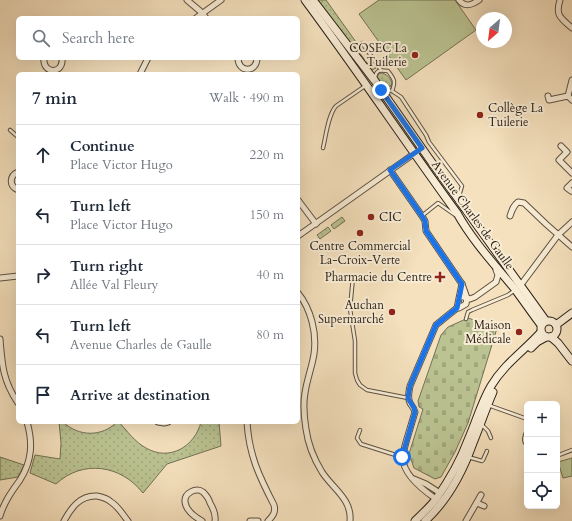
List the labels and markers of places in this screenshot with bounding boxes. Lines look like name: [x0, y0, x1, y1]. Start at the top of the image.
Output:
place label: COSEC La Tuilerie: [349, 40, 408, 70]
marker: COSEC La Tuilerie: [410, 50, 420, 60]
place label: Collège La Tuilerie: [488, 100, 544, 130]
marker: Collège La Tuilerie: [475, 110, 485, 120]
place label: CIC: [379, 209, 401, 225]
marker: CIC: [366, 212, 376, 222]
marker: Centre Commercial La-Croix-Verte: [355, 228, 365, 238]
place label: Centre Commercial La-Croix-Verte: [309, 238, 411, 268]
place label: Pharmacie du Centre: [325, 269, 432, 285]
marker: Pharmacie du Centre: [435, 272, 445, 282]
place label: Auchan Supermarché: [318, 297, 384, 327]
marker: Auchan Supermarché: [387, 307, 397, 317]
place label: Maison Médicale: [465, 317, 511, 347]
marker: Maison Médicale: [514, 327, 524, 337]

